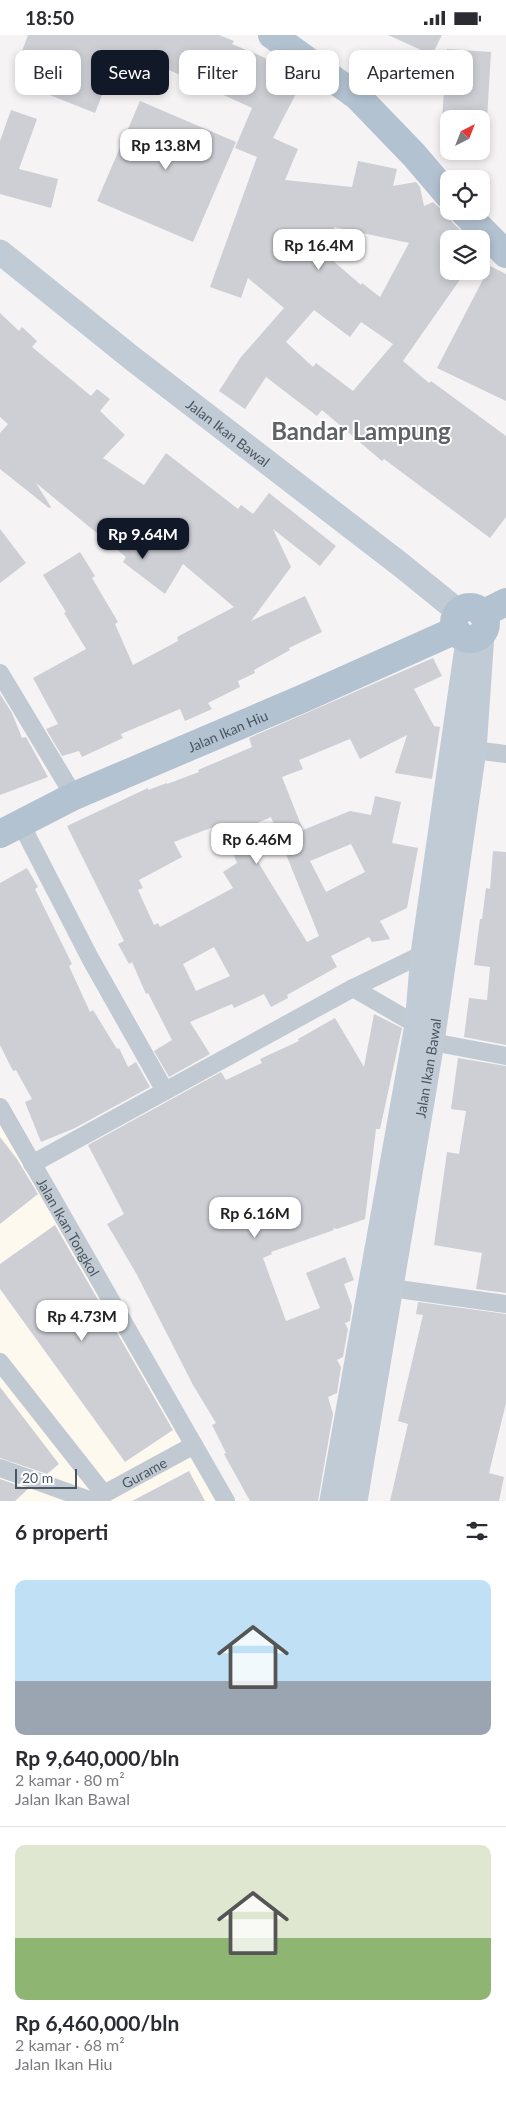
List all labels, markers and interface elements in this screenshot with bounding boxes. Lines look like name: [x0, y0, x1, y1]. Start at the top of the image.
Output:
text: 18:50: [25, 6, 74, 29]
chip: Beli: [15, 50, 81, 95]
chip: Sewa: [91, 50, 169, 95]
chip: Filter: [179, 50, 256, 95]
chip: Baru: [266, 50, 339, 95]
chip: Apartemen: [349, 50, 473, 95]
north arrow: [440, 110, 490, 160]
map controls: [440, 110, 490, 280]
pin: Rp 13.8M: [114, 129, 218, 171]
text: Rp 13.8M: [131, 135, 201, 154]
button: locate: [440, 170, 490, 220]
pin: Rp 16.4M: [267, 229, 371, 271]
button: layers: [440, 230, 490, 280]
text: Rp 16.4M: [284, 235, 354, 254]
street label: Jalan Ikan Bawal: [183, 395, 273, 470]
district label: Bandar Lampung: [271, 416, 451, 445]
pin: Rp 9.64M: [91, 517, 195, 560]
text: Rp 9.64M: [108, 524, 178, 543]
street label: Jalan Ikan Hiu: [185, 706, 270, 755]
pin: Rp 6.46M: [205, 823, 309, 865]
text: Rp 6.46M: [222, 829, 292, 848]
street label: Jalan Ikan Bawal: [411, 1017, 444, 1119]
street label: Jalan Ikan Tongkol: [34, 1174, 104, 1279]
pin: Rp 6.16M: [203, 1197, 307, 1239]
text: Rp 6.16M: [220, 1203, 290, 1222]
pin: Rp 4.73M: [30, 1299, 134, 1342]
text: Rp 4.73M: [47, 1306, 117, 1325]
street label: Gurame: [118, 1453, 169, 1491]
scale bar: [15, 1466, 78, 1489]
text: 20 m: [22, 1469, 53, 1486]
icon: filters: [463, 1517, 491, 1545]
text: 6 properti: [15, 1519, 108, 1544]
icon: home: [208, 1612, 298, 1702]
text: Rp 9,640,000/bln: [15, 1745, 179, 1770]
text: 2 kamar · 80 m²: [15, 1770, 125, 1789]
text: Jalan Ikan Bawal: [15, 1789, 130, 1808]
icon: home: [208, 1878, 298, 1968]
text: Rp 6,460,000/bln: [15, 2010, 179, 2035]
text: 2 kamar · 68 m²: [15, 2035, 125, 2054]
text: Jalan Ikan Hiu: [15, 2054, 112, 2073]

